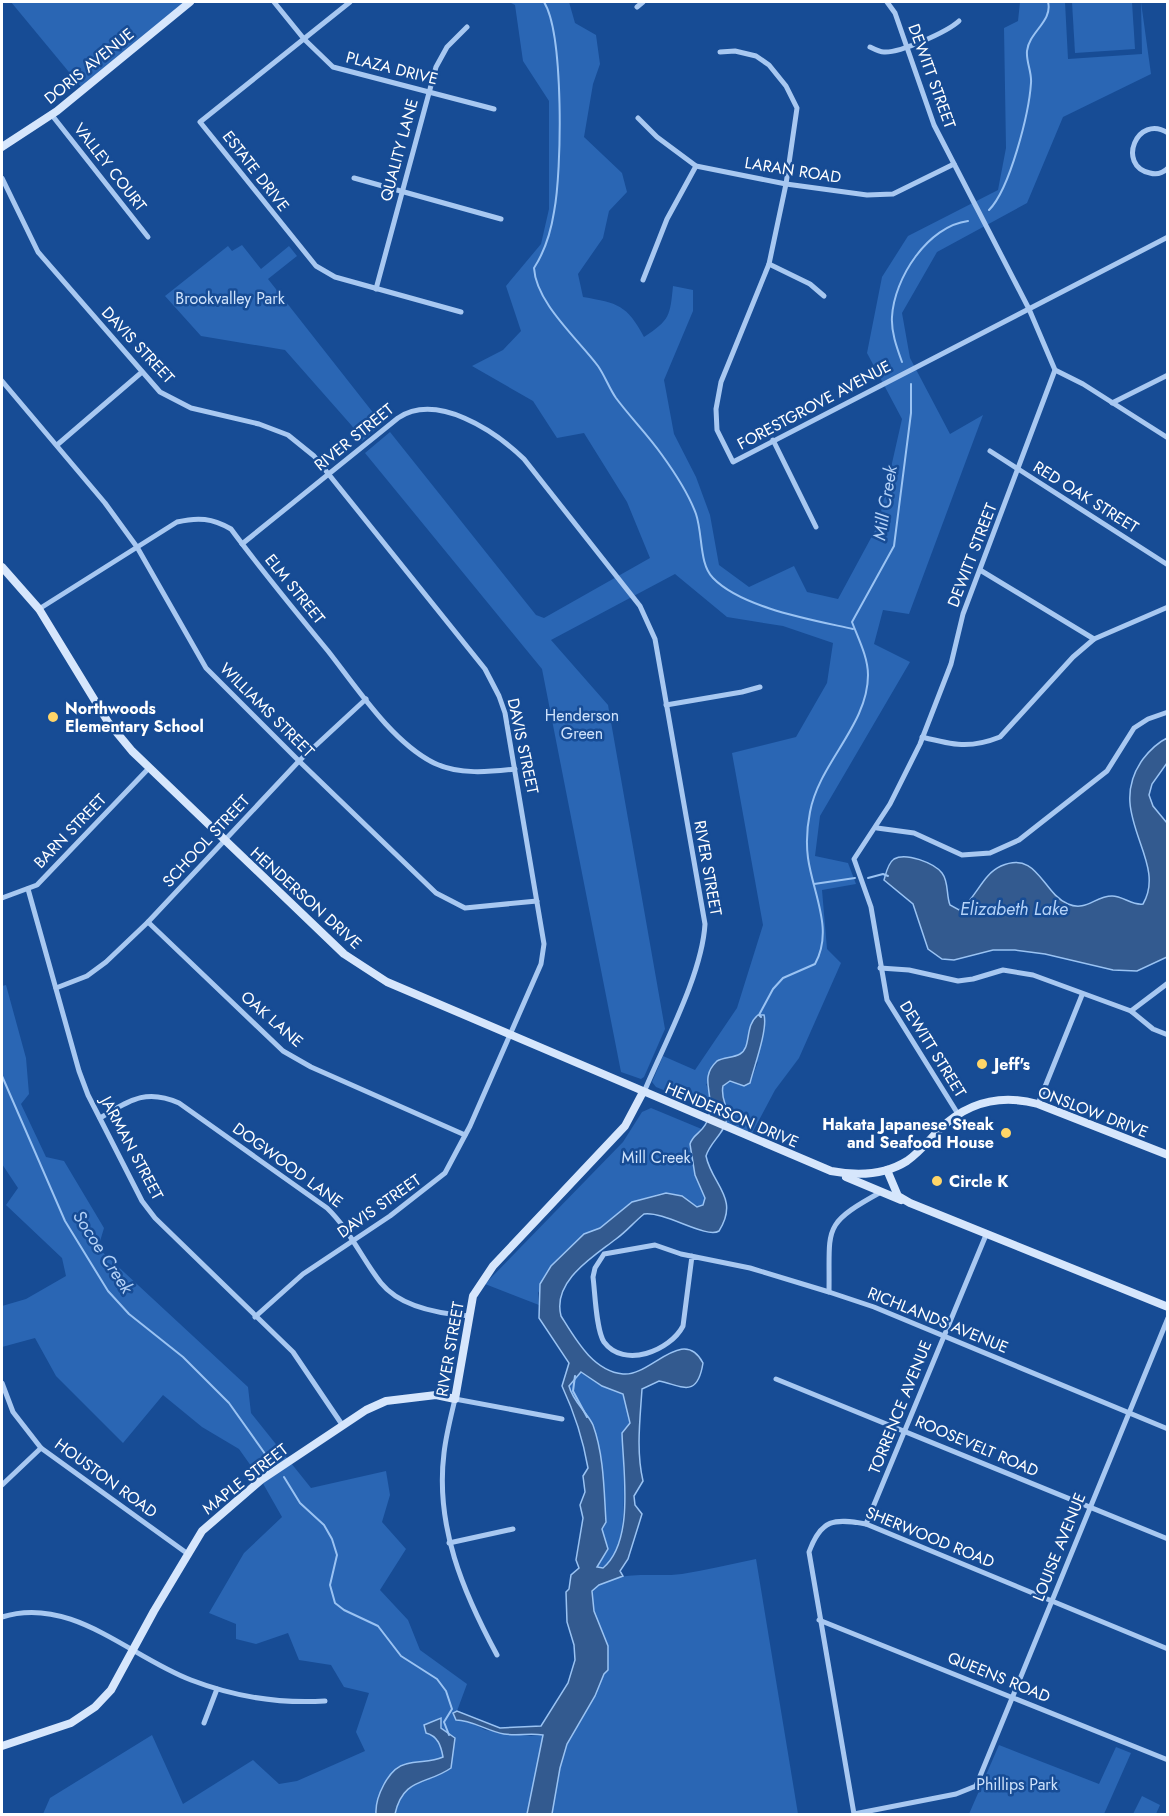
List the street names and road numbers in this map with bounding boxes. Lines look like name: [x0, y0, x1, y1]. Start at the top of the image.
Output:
street label: DEWITT STREET: [902, 20, 962, 132]
street label: DORIS AVENUE: [39, 23, 139, 109]
street label: PLAZA DRIVE: [344, 45, 440, 91]
street label: QUALITY LANE: [374, 96, 424, 204]
street label: VALLEY COURT: [68, 118, 152, 216]
street label: ESTATE DRIVE: [217, 126, 295, 216]
street label: LARAN ROAD: [743, 151, 843, 189]
street label: DAVIS STREET: [96, 301, 180, 389]
street label: FORESTGROVE AVENUE: [733, 355, 895, 455]
street label: RIVER STREET: [309, 397, 399, 476]
street label: RED OAK STREET: [1029, 455, 1144, 539]
street label: DEWITT STREET: [942, 499, 1003, 610]
street label: ELM STREET: [260, 549, 331, 629]
street label: WILLIAMS STREET: [215, 658, 320, 763]
street label: DAVIS STREET: [502, 696, 545, 797]
street label: BARN STREET: [29, 788, 112, 873]
street label: SCHOOL STREET: [157, 789, 255, 892]
street label: RIVER STREET: [688, 819, 728, 918]
street label: HENDERSON DRIVE: [245, 842, 367, 954]
street label: OAK LANE: [236, 985, 308, 1053]
street label: DEWITT STREET: [894, 996, 972, 1102]
street label: HENDERSON DRIVE: [662, 1076, 802, 1154]
street label: ONSLOW DRIVE: [1035, 1080, 1151, 1144]
street label: JARMAN STREET: [94, 1090, 169, 1204]
street label: DOGWOOD LANE: [228, 1117, 348, 1213]
street label: DAVIS STREET: [332, 1168, 426, 1243]
street label: RICHLANDS AVENUE: [864, 1281, 1012, 1359]
street label: RIVER STREET: [430, 1299, 470, 1398]
street label: TORRENCE AVENUE: [863, 1337, 937, 1477]
street label: ROOSEVELT ROAD: [912, 1410, 1042, 1482]
street label: HOUSTON ROAD: [50, 1433, 162, 1523]
street label: MAPLE STREET: [197, 1438, 293, 1520]
street label: LOUISE AVENUE: [1027, 1489, 1091, 1605]
street label: SHERWOOD ROAD: [862, 1501, 998, 1573]
street label: QUEENS ROAD: [944, 1646, 1054, 1708]

